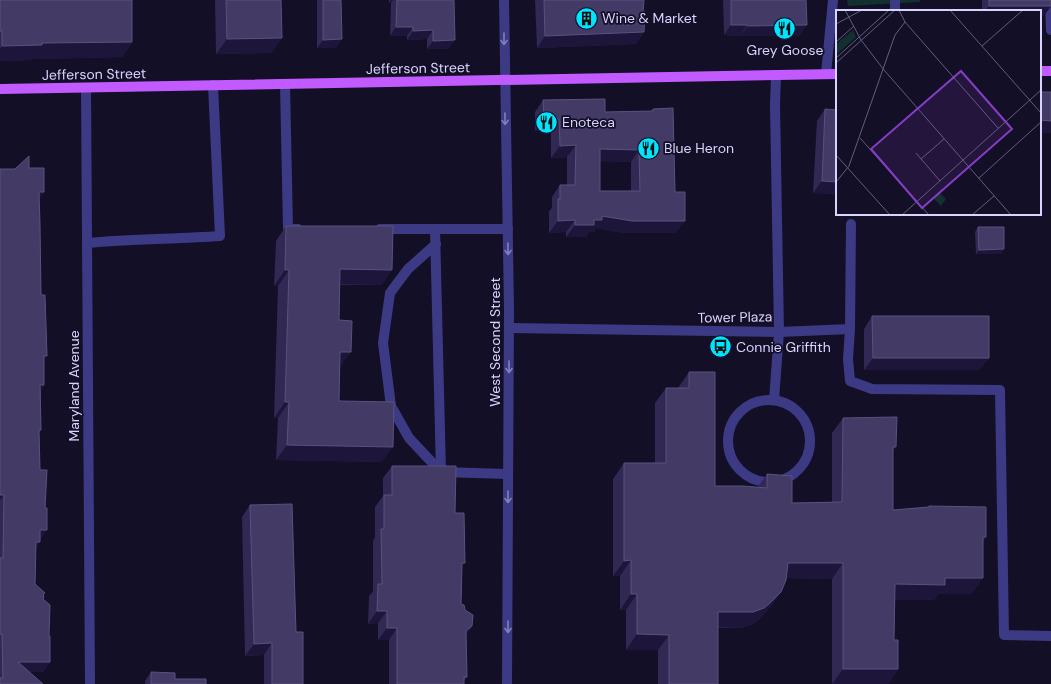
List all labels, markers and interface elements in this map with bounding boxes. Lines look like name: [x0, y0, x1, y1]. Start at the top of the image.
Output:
building icon: Wine & Market: [573, 5, 599, 31]
place label: Wine & Market: [602, 9, 697, 27]
inset map: [836, 10, 1041, 215]
restaurant icon: Grey Goose: [772, 15, 798, 41]
one-way arrow: [500, 32, 508, 45]
place label: Grey Goose: [747, 41, 823, 59]
street label: Jefferson Street: [366, 58, 470, 78]
street label: Jefferson Street: [42, 64, 146, 84]
restaurant icon: Enoteca: [534, 109, 560, 135]
one-way arrow: [502, 112, 509, 125]
place label: Enoteca: [562, 113, 615, 131]
restaurant icon: Blue Heron: [635, 135, 661, 161]
place label: Blue Heron: [664, 139, 734, 157]
one-way arrow: [504, 242, 512, 255]
street label: West Second Street: [486, 277, 504, 407]
street label: Tower Plaza: [697, 307, 773, 327]
street label: Maryland Avenue: [65, 330, 83, 442]
bus stop icon: Connie Griffith: [707, 334, 733, 360]
place label: Connie Griffith: [736, 338, 831, 356]
one-way arrow: [505, 360, 513, 373]
one-way arrow: [504, 490, 512, 503]
one-way arrow: [504, 620, 512, 633]

